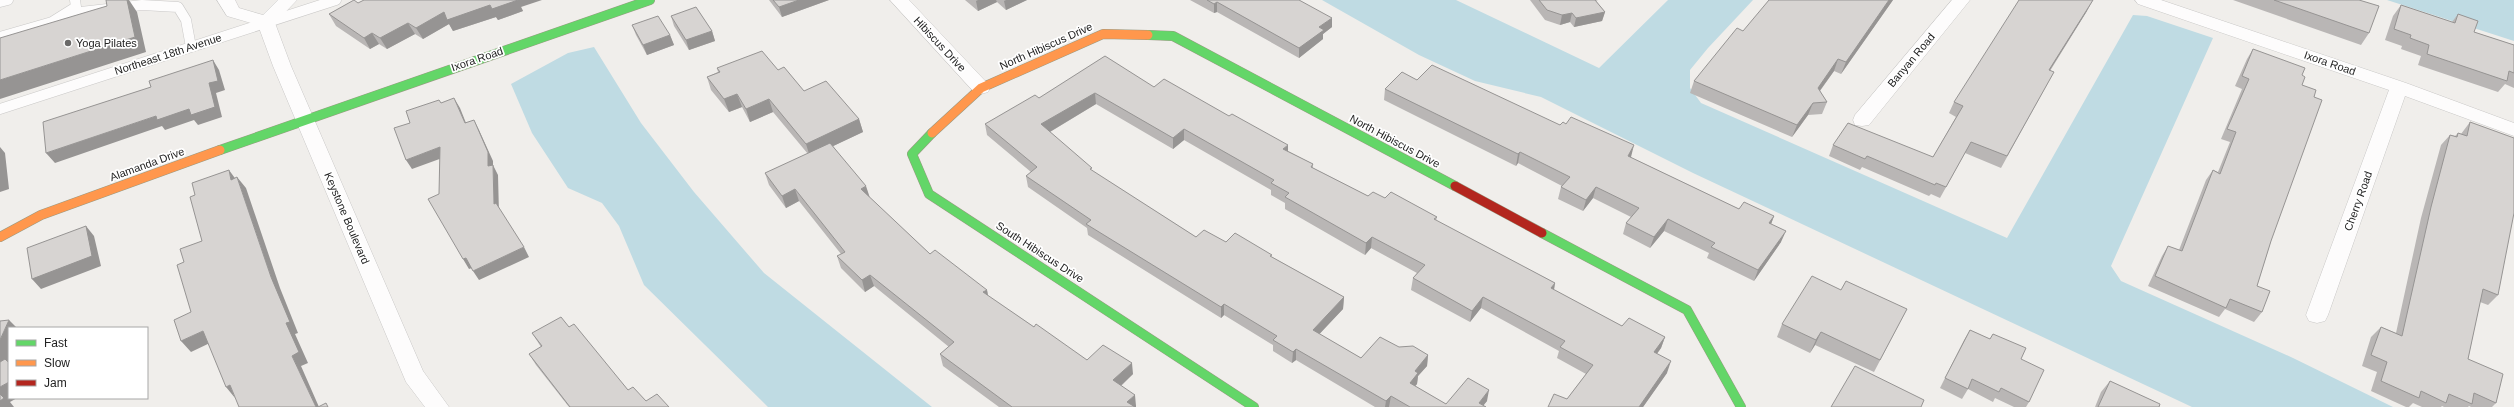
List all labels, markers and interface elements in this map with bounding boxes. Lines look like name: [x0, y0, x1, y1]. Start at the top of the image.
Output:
street label: Hibiscus Drive: [912, 14, 968, 74]
street label: North Hibiscus Drive: [998, 20, 1094, 72]
street label: Northeast 18th Avenue: [113, 31, 223, 77]
street label: Banyan Road: [1885, 31, 1937, 89]
place label: Yoga Pilates: [76, 37, 137, 49]
marker: Yoga Pilates: [63, 38, 73, 48]
street label: Ixora Road: [450, 45, 504, 73]
street label: Ixora Road: [2303, 49, 2357, 77]
street label: North Hibiscus Drive: [1348, 112, 1442, 170]
street label: Alamanda Drive: [108, 145, 186, 183]
street label: Keystone Boulevard: [322, 170, 372, 266]
street label: Cherry Road: [2342, 170, 2374, 232]
street label: South Hibiscus Drive: [994, 219, 1086, 285]
legend: [8, 327, 148, 399]
text: Fast: [44, 336, 68, 350]
text: Slow: [44, 356, 70, 370]
text: Jam: [44, 376, 67, 390]

